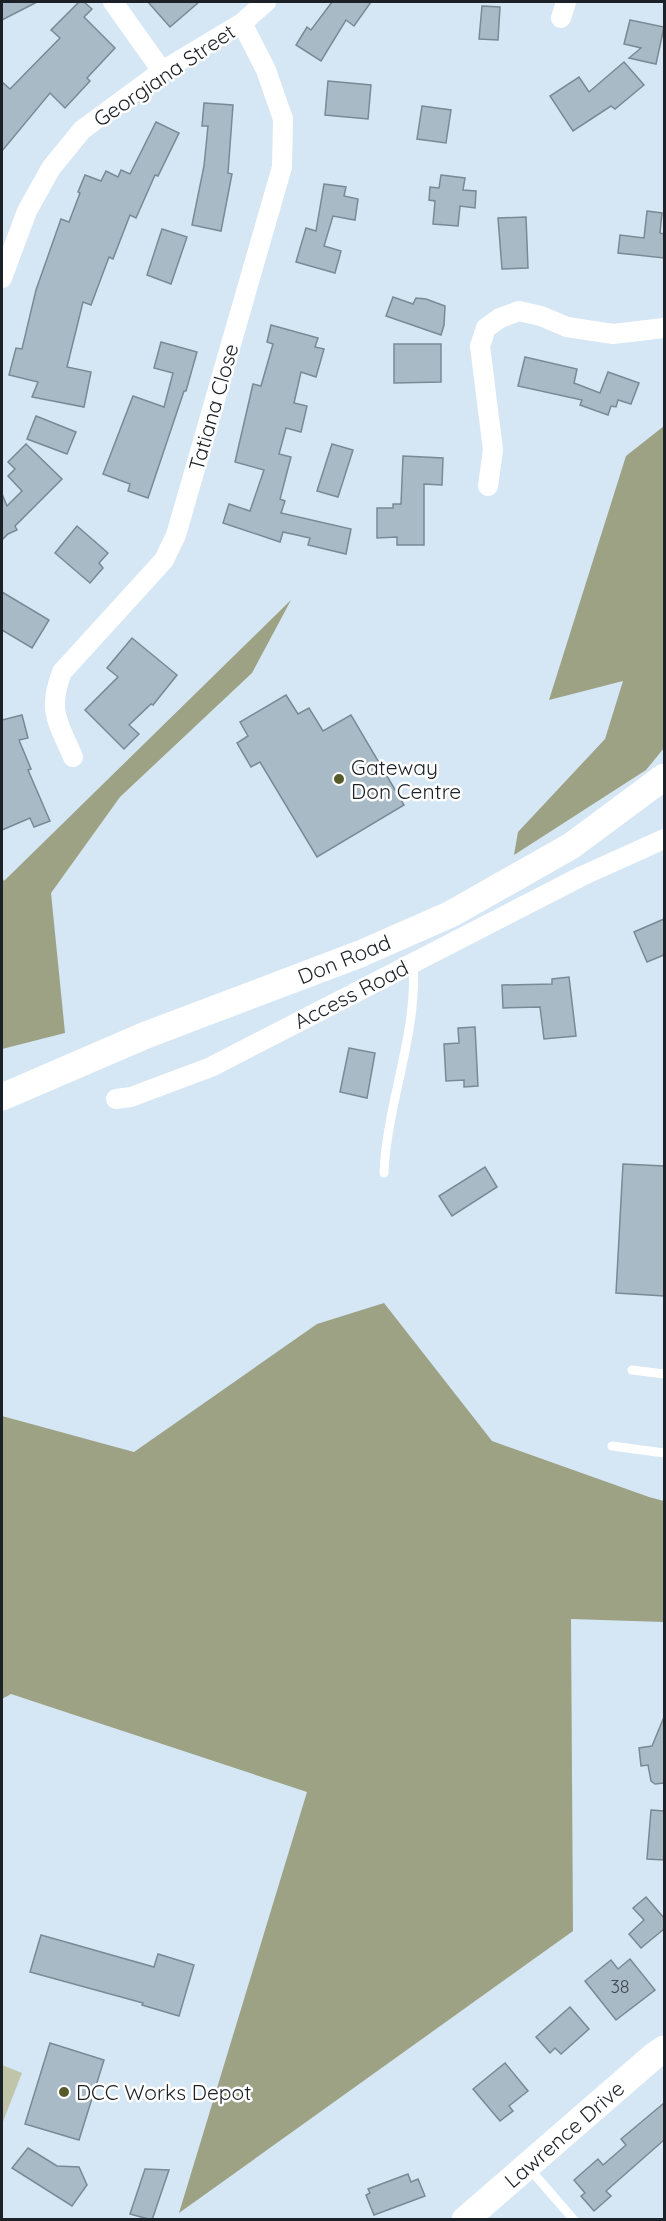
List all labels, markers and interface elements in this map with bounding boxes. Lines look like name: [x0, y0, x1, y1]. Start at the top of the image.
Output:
street label: Georgiana Street: [88, 18, 240, 132]
street label: Tatiana Close: [182, 340, 244, 474]
place label: Gateway Don Centre: [351, 754, 461, 804]
marker: Gateway Don Centre: [332, 772, 346, 786]
street label: Don Road: [294, 929, 394, 989]
street label: Access Road: [290, 954, 412, 1034]
house number: 38: [610, 1975, 630, 1998]
street label: Lawrence Drive: [499, 2075, 629, 2193]
place label: DCC Works Depot: [76, 2079, 251, 2105]
marker: DCC Works Depot: [57, 2085, 71, 2099]

